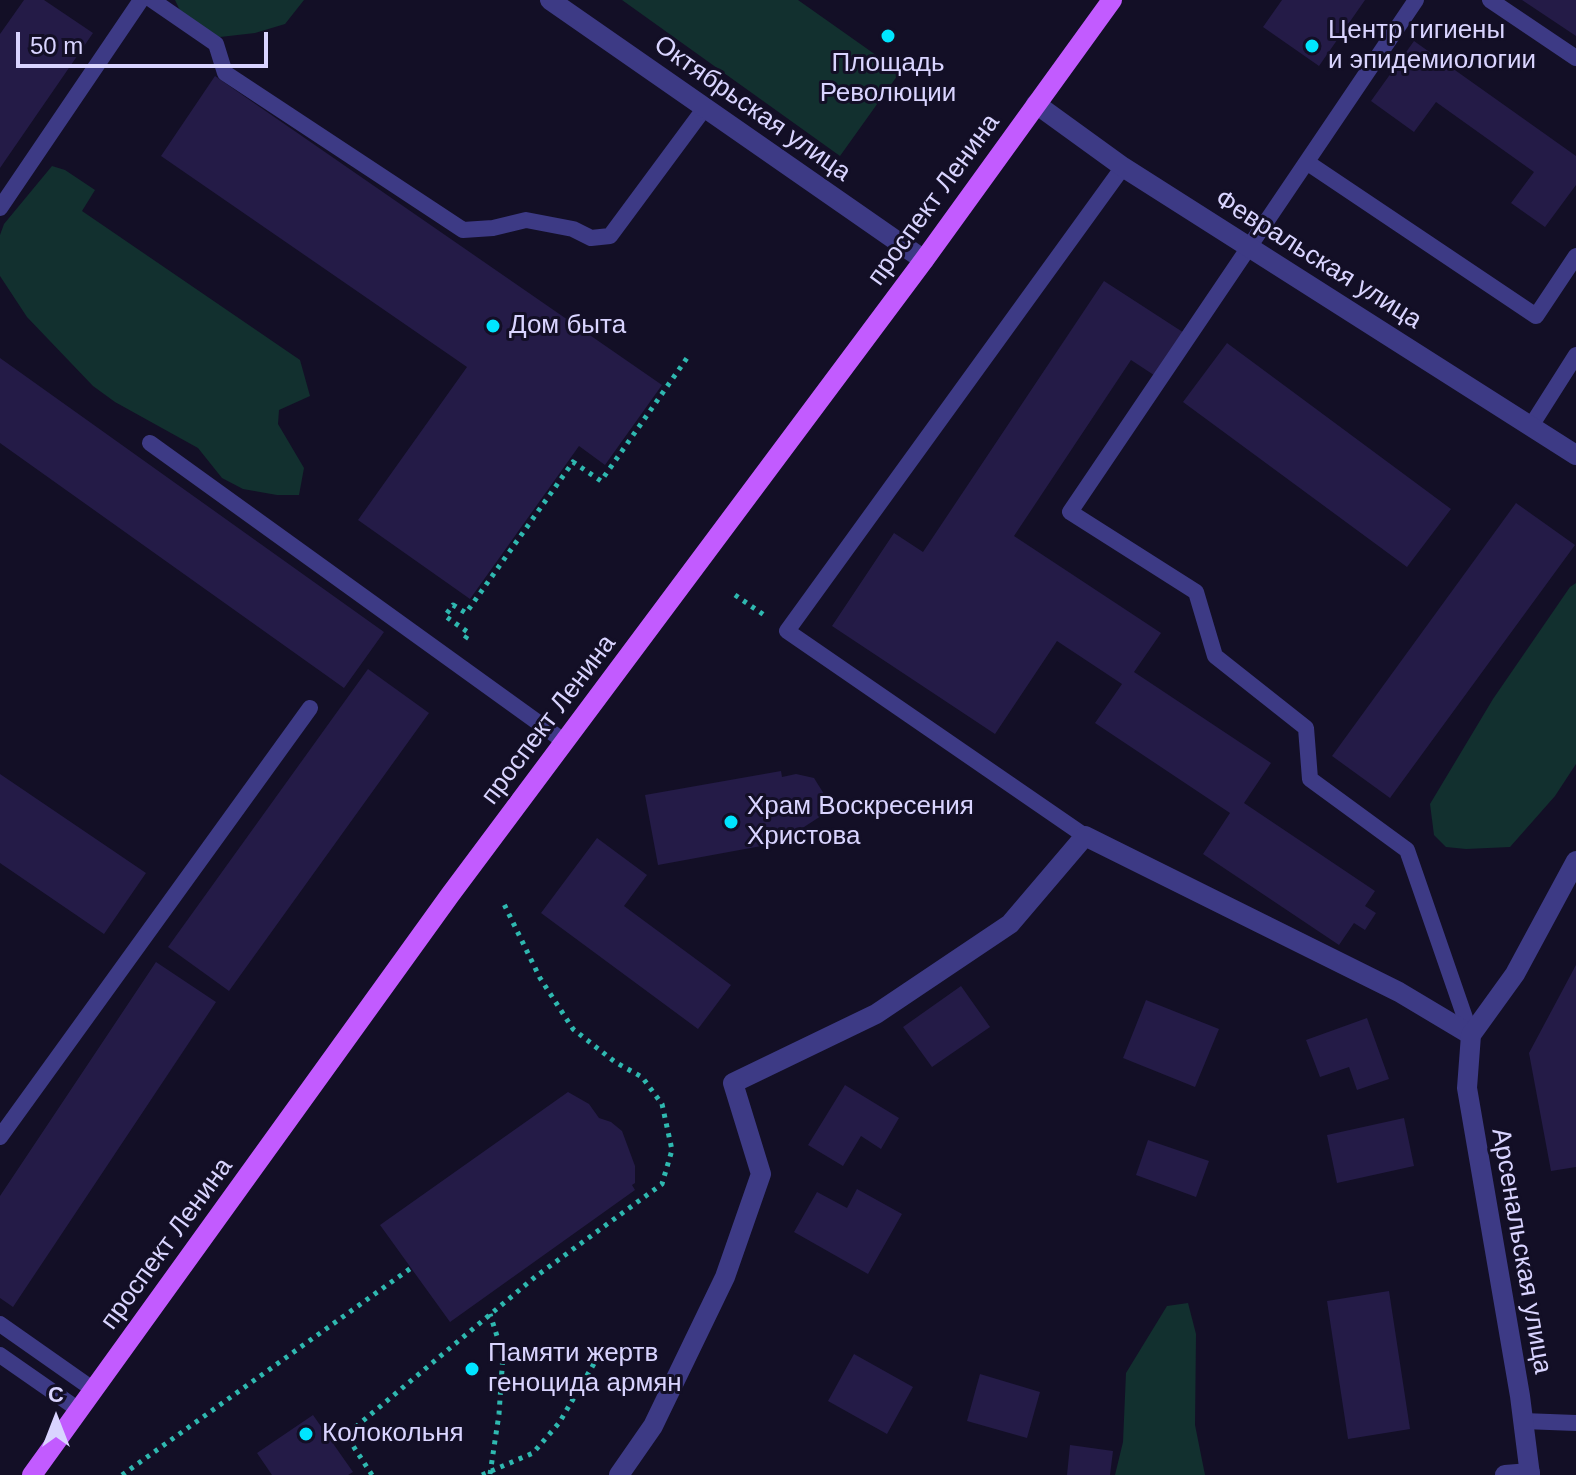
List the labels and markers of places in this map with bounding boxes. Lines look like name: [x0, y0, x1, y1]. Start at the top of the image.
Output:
place label: Центр гигиены и эпидемиологии: [1328, 15, 1536, 76]
marker: Площадь Революции: [879, 27, 897, 45]
marker: Центр гигиены и эпидемиологии: [1303, 37, 1321, 55]
place label: Площадь Революции: [820, 48, 956, 110]
place label: Дом быта: [509, 310, 626, 342]
marker: Дом быта: [484, 317, 502, 335]
place label: Храм Воскресения Христова: [747, 791, 974, 852]
marker: Храм Воскресения Христова: [722, 813, 740, 831]
place label: Памяти жертв геноцида армян: [488, 1338, 682, 1400]
marker: Памяти жертв геноцида армян: [463, 1360, 481, 1378]
place label: Колокольня: [322, 1418, 464, 1450]
marker: Колокольня: [297, 1425, 315, 1443]

